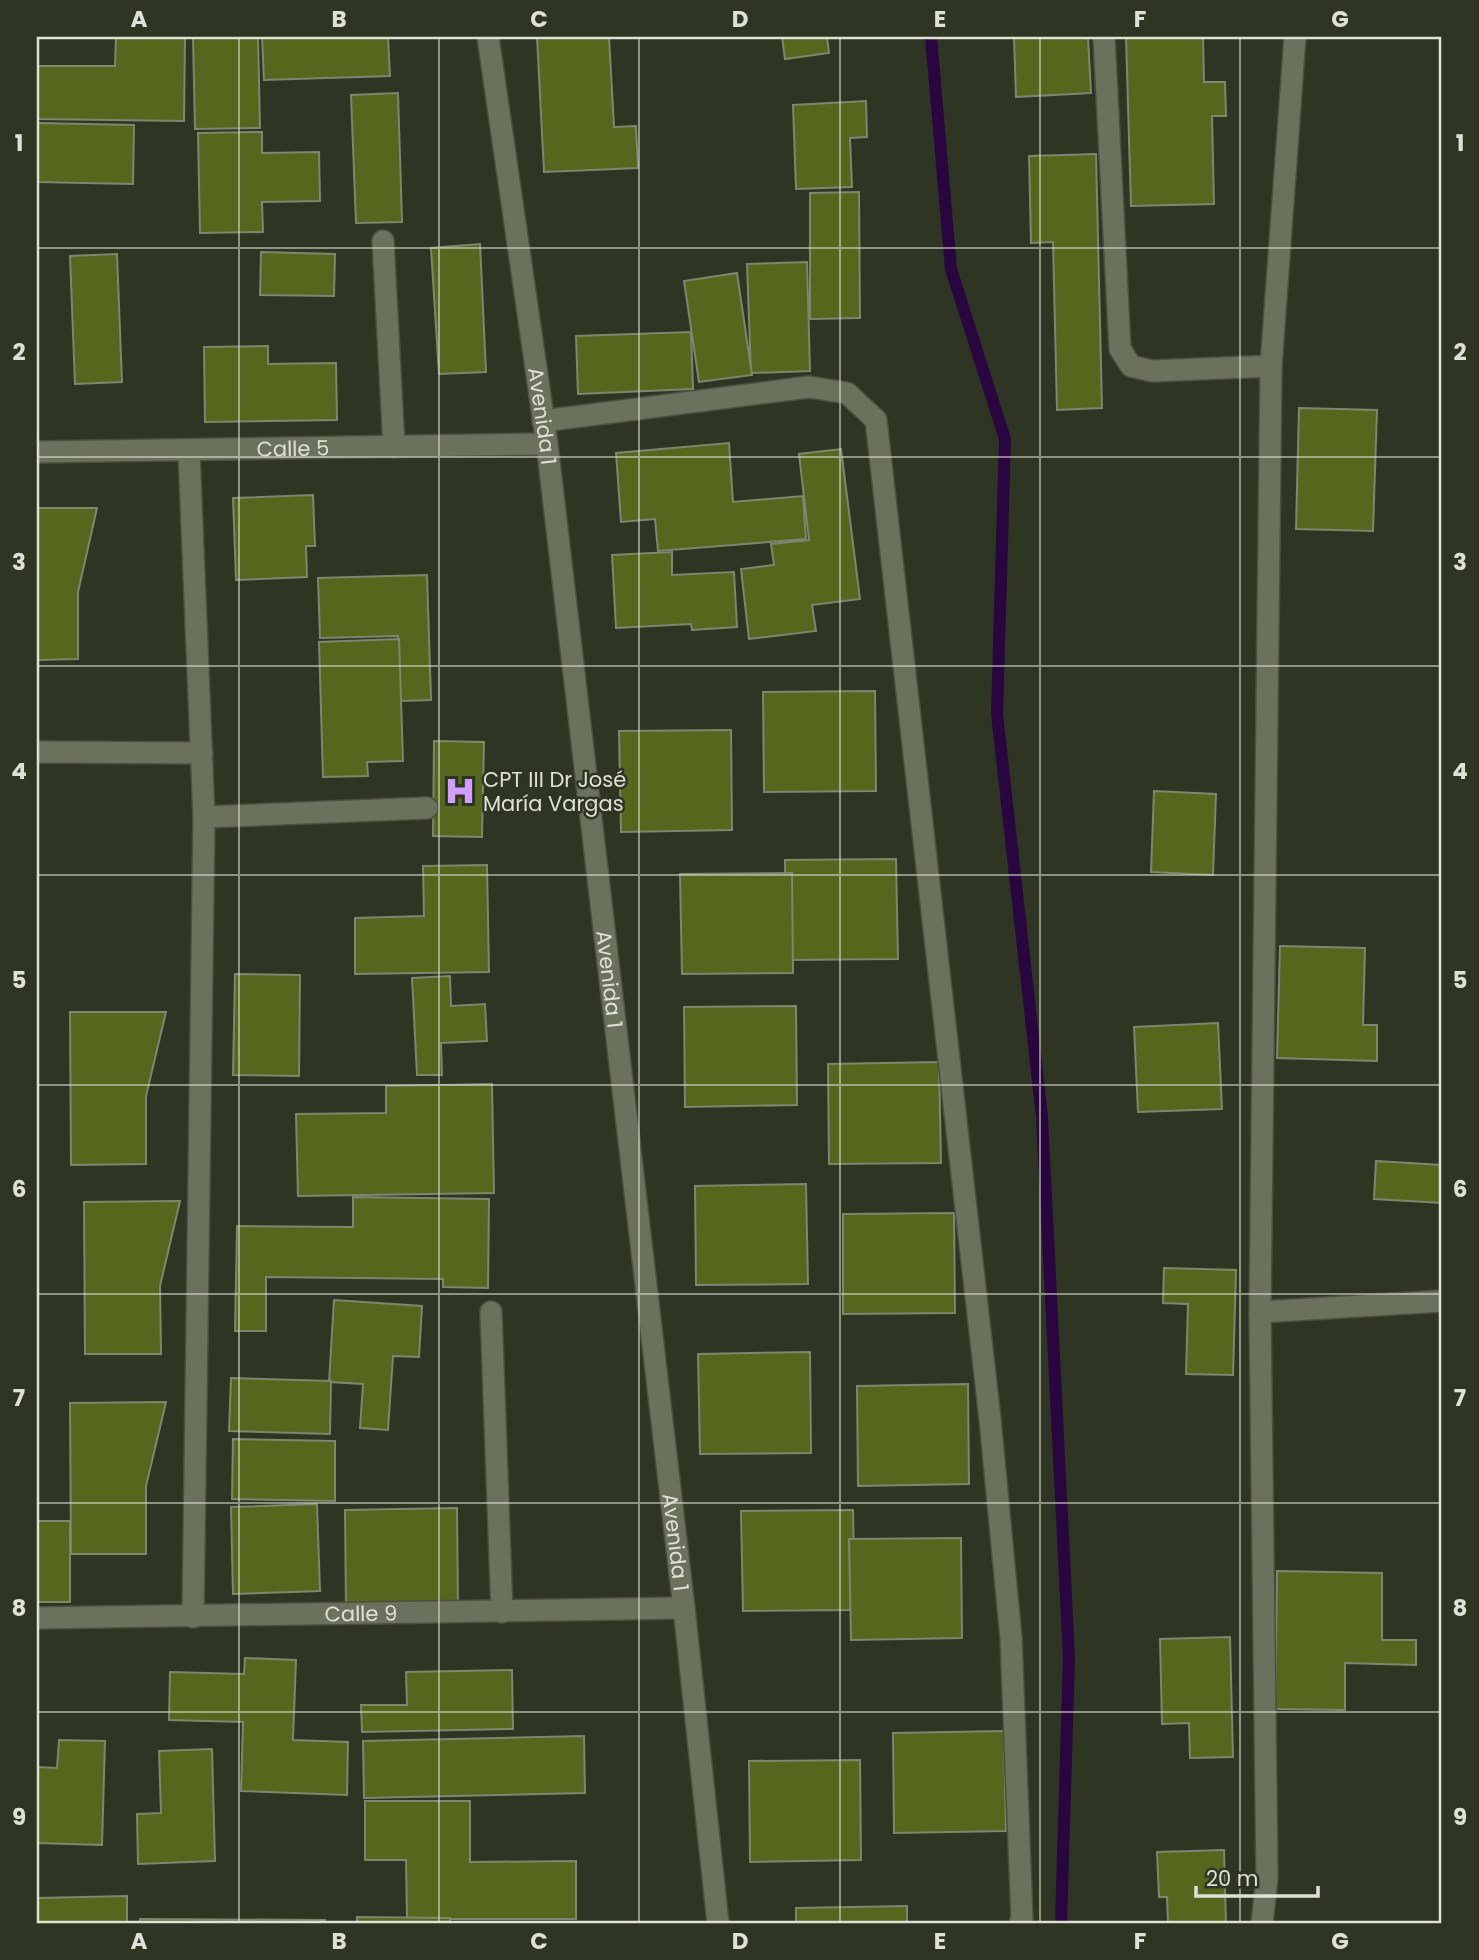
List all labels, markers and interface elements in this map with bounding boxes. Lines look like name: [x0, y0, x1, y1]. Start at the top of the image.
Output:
text: A: [131, 3, 148, 35]
text: B: [331, 3, 347, 35]
text: C: [530, 3, 548, 35]
text: D: [732, 3, 748, 35]
text: E: [934, 3, 946, 35]
text: F: [1134, 3, 1146, 35]
text: G: [1331, 3, 1349, 35]
text: 1: [15, 127, 23, 159]
text: 1: [1456, 127, 1464, 159]
text: 2: [12, 336, 26, 368]
text: 2: [1453, 336, 1467, 368]
street label: Avenida 1: [522, 365, 564, 466]
street label: Calle 5: [256, 433, 329, 463]
text: 3: [12, 546, 26, 578]
text: 3: [1453, 546, 1467, 578]
text: 4: [11, 755, 27, 787]
text: 4: [1452, 755, 1468, 787]
place label: CPT III Dr José María Vargas: [483, 765, 626, 818]
hospital icon: CPT III Dr José María Vargas: [443, 774, 477, 808]
street label: Avenida 1: [590, 929, 630, 1030]
text: 5: [12, 964, 26, 996]
text: 5: [1453, 964, 1467, 996]
text: 6: [12, 1173, 26, 1205]
text: 6: [1453, 1173, 1467, 1205]
text: 7: [13, 1382, 25, 1414]
text: 7: [1454, 1382, 1466, 1414]
street label: Avenida 1: [656, 1492, 696, 1593]
text: 8: [12, 1592, 26, 1624]
text: 8: [1453, 1592, 1467, 1624]
street label: Calle 9: [324, 1598, 398, 1628]
text: 9: [12, 1801, 26, 1833]
text: 9: [1453, 1801, 1467, 1833]
scale bar: [1196, 1855, 1318, 1899]
text: 20 m: [1206, 1864, 1259, 1893]
text: A: [131, 1925, 148, 1957]
text: B: [331, 1925, 347, 1957]
text: C: [530, 1925, 548, 1957]
text: D: [732, 1925, 748, 1957]
text: E: [934, 1925, 946, 1957]
text: F: [1134, 1925, 1146, 1957]
text: G: [1331, 1925, 1349, 1957]

